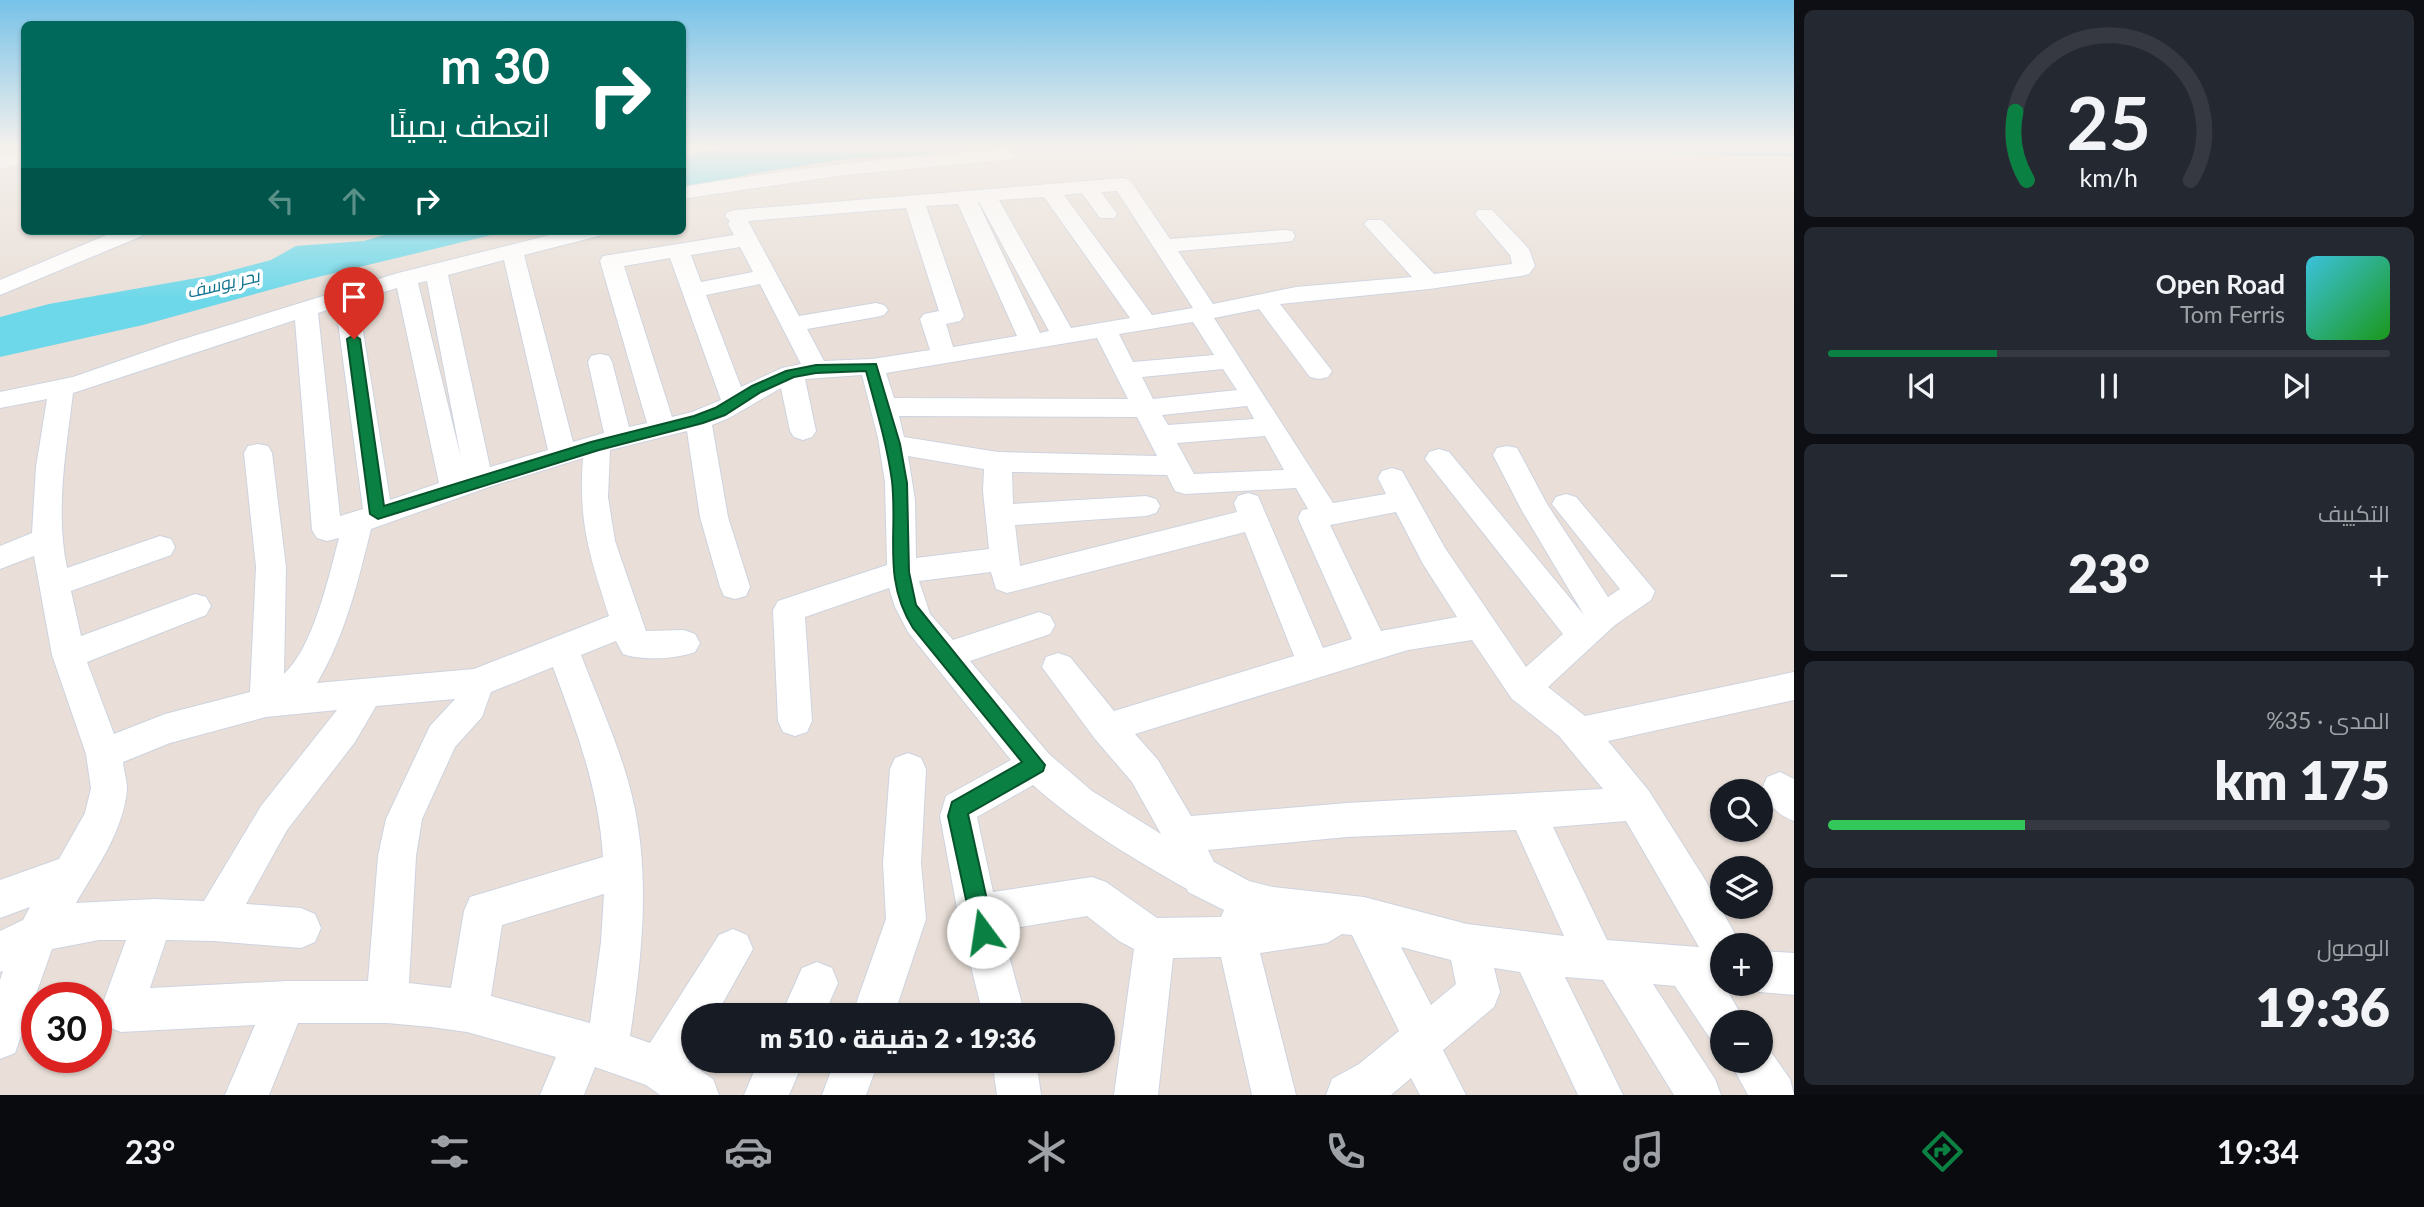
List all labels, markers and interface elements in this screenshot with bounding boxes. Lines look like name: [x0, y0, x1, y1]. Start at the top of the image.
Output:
text: 30 m: [440, 36, 550, 94]
icon: right: [574, 49, 665, 140]
text: 25: [2067, 78, 2151, 166]
text: انعطف يمينًا: [388, 105, 550, 144]
text: km/h: [2080, 161, 2138, 191]
icon: left: [262, 182, 300, 220]
icon: ahead: [335, 182, 373, 220]
icon: right: [408, 182, 446, 220]
water label: بحر يوسف: [184, 264, 263, 302]
pin: [324, 267, 384, 339]
text: Open Road: [2156, 268, 2285, 300]
icon: arrive: [335, 278, 373, 316]
text: Tom Ferris: [2180, 300, 2285, 328]
icon: previous: [1903, 367, 1941, 405]
icon: pause: [2090, 367, 2128, 405]
icon: next: [2277, 367, 2315, 405]
text: التكييف: [2318, 499, 2390, 527]
text: 23°: [2068, 542, 2150, 604]
text: −: [1828, 551, 1850, 597]
text: +: [2368, 551, 2390, 597]
text: المدى · 35%: [2266, 706, 2390, 734]
text: 175 km: [2214, 749, 2390, 811]
map controls: [1710, 779, 1773, 1073]
button: search: [1710, 779, 1773, 842]
button: layers: [1710, 856, 1773, 919]
position arrow: [946, 895, 1020, 969]
button: +: [1710, 933, 1773, 996]
text: الوصول: [2317, 933, 2390, 961]
text: 19:36: [2256, 976, 2390, 1038]
speed limit sign: 30: [21, 982, 112, 1073]
button: −: [1710, 1010, 1773, 1073]
text: 19:36 · 2 دقيقة · 510 m: [760, 1022, 1036, 1054]
icon: filters: [425, 1127, 474, 1176]
icon: car: [724, 1127, 773, 1176]
icon: climate: [1022, 1127, 1071, 1176]
icon: phone: [1321, 1127, 1370, 1176]
icon: music: [1619, 1127, 1668, 1176]
icon: directions: [1918, 1127, 1967, 1176]
text: 23°: [125, 1132, 175, 1171]
text: 19:34: [2217, 1132, 2299, 1171]

